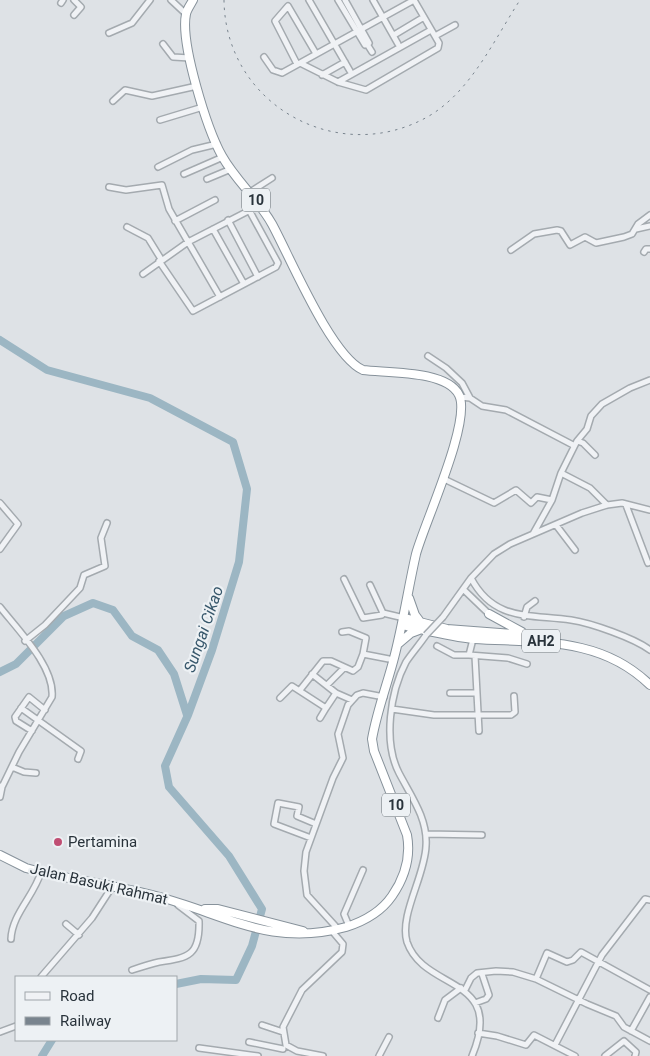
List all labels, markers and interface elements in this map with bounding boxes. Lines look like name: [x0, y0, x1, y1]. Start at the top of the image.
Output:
road number: 10: [242, 188, 270, 212]
water label: Sungai Cikao: [180, 583, 227, 675]
road number: AH2: [522, 630, 560, 652]
road number: 10: [382, 794, 410, 816]
place label: Pertamina: [68, 833, 137, 851]
marker: Pertamina: [52, 836, 64, 848]
street label: Jalan Basuki Rahmat: [28, 859, 170, 909]
legend: [15, 976, 178, 1041]
text: Road: [60, 987, 94, 1005]
text: Railway: [60, 1012, 111, 1030]

